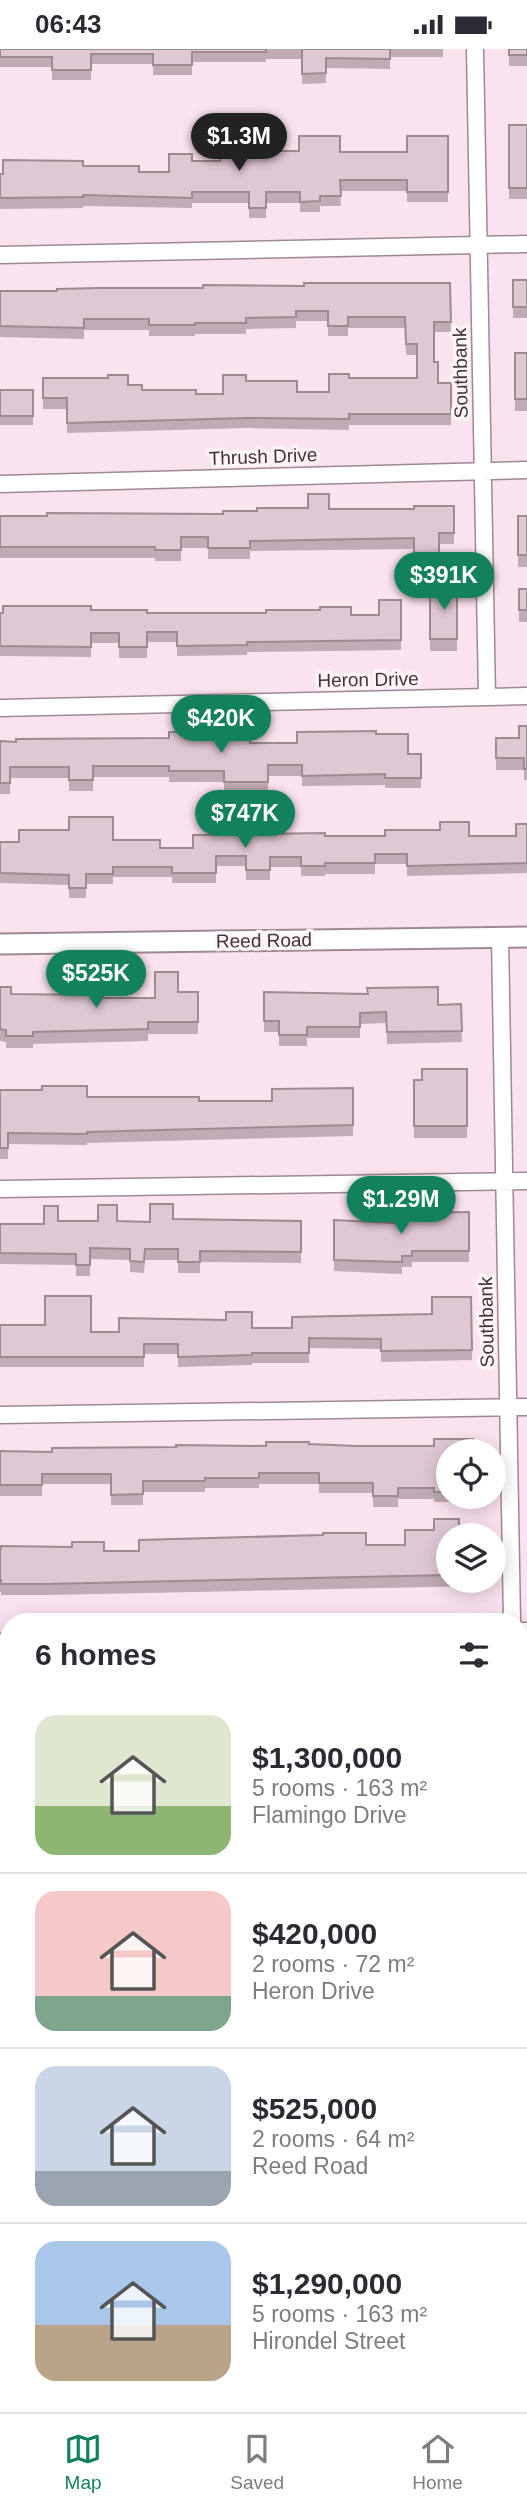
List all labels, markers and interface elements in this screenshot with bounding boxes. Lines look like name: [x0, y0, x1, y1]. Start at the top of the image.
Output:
text: 06:43: [35, 9, 102, 39]
pin: $1.3M: [190, 113, 288, 173]
text: $1.3M: [207, 123, 271, 149]
street label: Southbank: [449, 327, 472, 419]
street label: Thrush Drive: [208, 444, 318, 469]
pin: $391K: [395, 553, 493, 612]
text: $391K: [410, 562, 478, 588]
street label: Heron Drive: [317, 668, 419, 691]
pin: $420K: [172, 695, 270, 755]
text: $420K: [187, 705, 255, 731]
pin: $747K: [196, 791, 294, 850]
text: $747K: [211, 800, 279, 826]
street label: Reed Road: [216, 929, 312, 952]
pin: $525K: [47, 951, 145, 1010]
text: $525K: [62, 960, 130, 986]
pin: $1.29M: [344, 1177, 458, 1236]
text: $1.29M: [363, 1186, 439, 1212]
street label: Southbank: [475, 1276, 498, 1368]
map controls: [436, 1439, 506, 1593]
button: locate: [436, 1439, 506, 1509]
button: layers: [436, 1523, 506, 1593]
icon: filters: [455, 1636, 493, 1674]
text: 6 homes: [35, 1638, 157, 1671]
text: $1,300,000: [252, 1741, 402, 1774]
icon: home: [91, 1743, 175, 1827]
text: 5 rooms · 163 m²: [252, 1775, 427, 1801]
text: Flamingo Drive: [252, 1802, 407, 1828]
text: $420,000: [252, 1917, 377, 1950]
icon: home: [91, 1919, 175, 2003]
text: 2 rooms · 72 m²: [252, 1951, 414, 1977]
text: Heron Drive: [252, 1978, 375, 2004]
text: $525,000: [252, 2092, 377, 2125]
icon: home: [91, 2094, 175, 2178]
text: 2 rooms · 64 m²: [252, 2126, 414, 2152]
text: Reed Road: [252, 2153, 368, 2179]
text: $1,290,000: [252, 2267, 402, 2300]
icon: home: [91, 2269, 175, 2353]
text: 5 rooms · 163 m²: [252, 2301, 427, 2327]
text: Hirondel Street: [252, 2328, 405, 2354]
tab: Map: [64, 2430, 102, 2494]
tab: Saved: [230, 2430, 284, 2494]
tab: Home: [412, 2430, 463, 2494]

